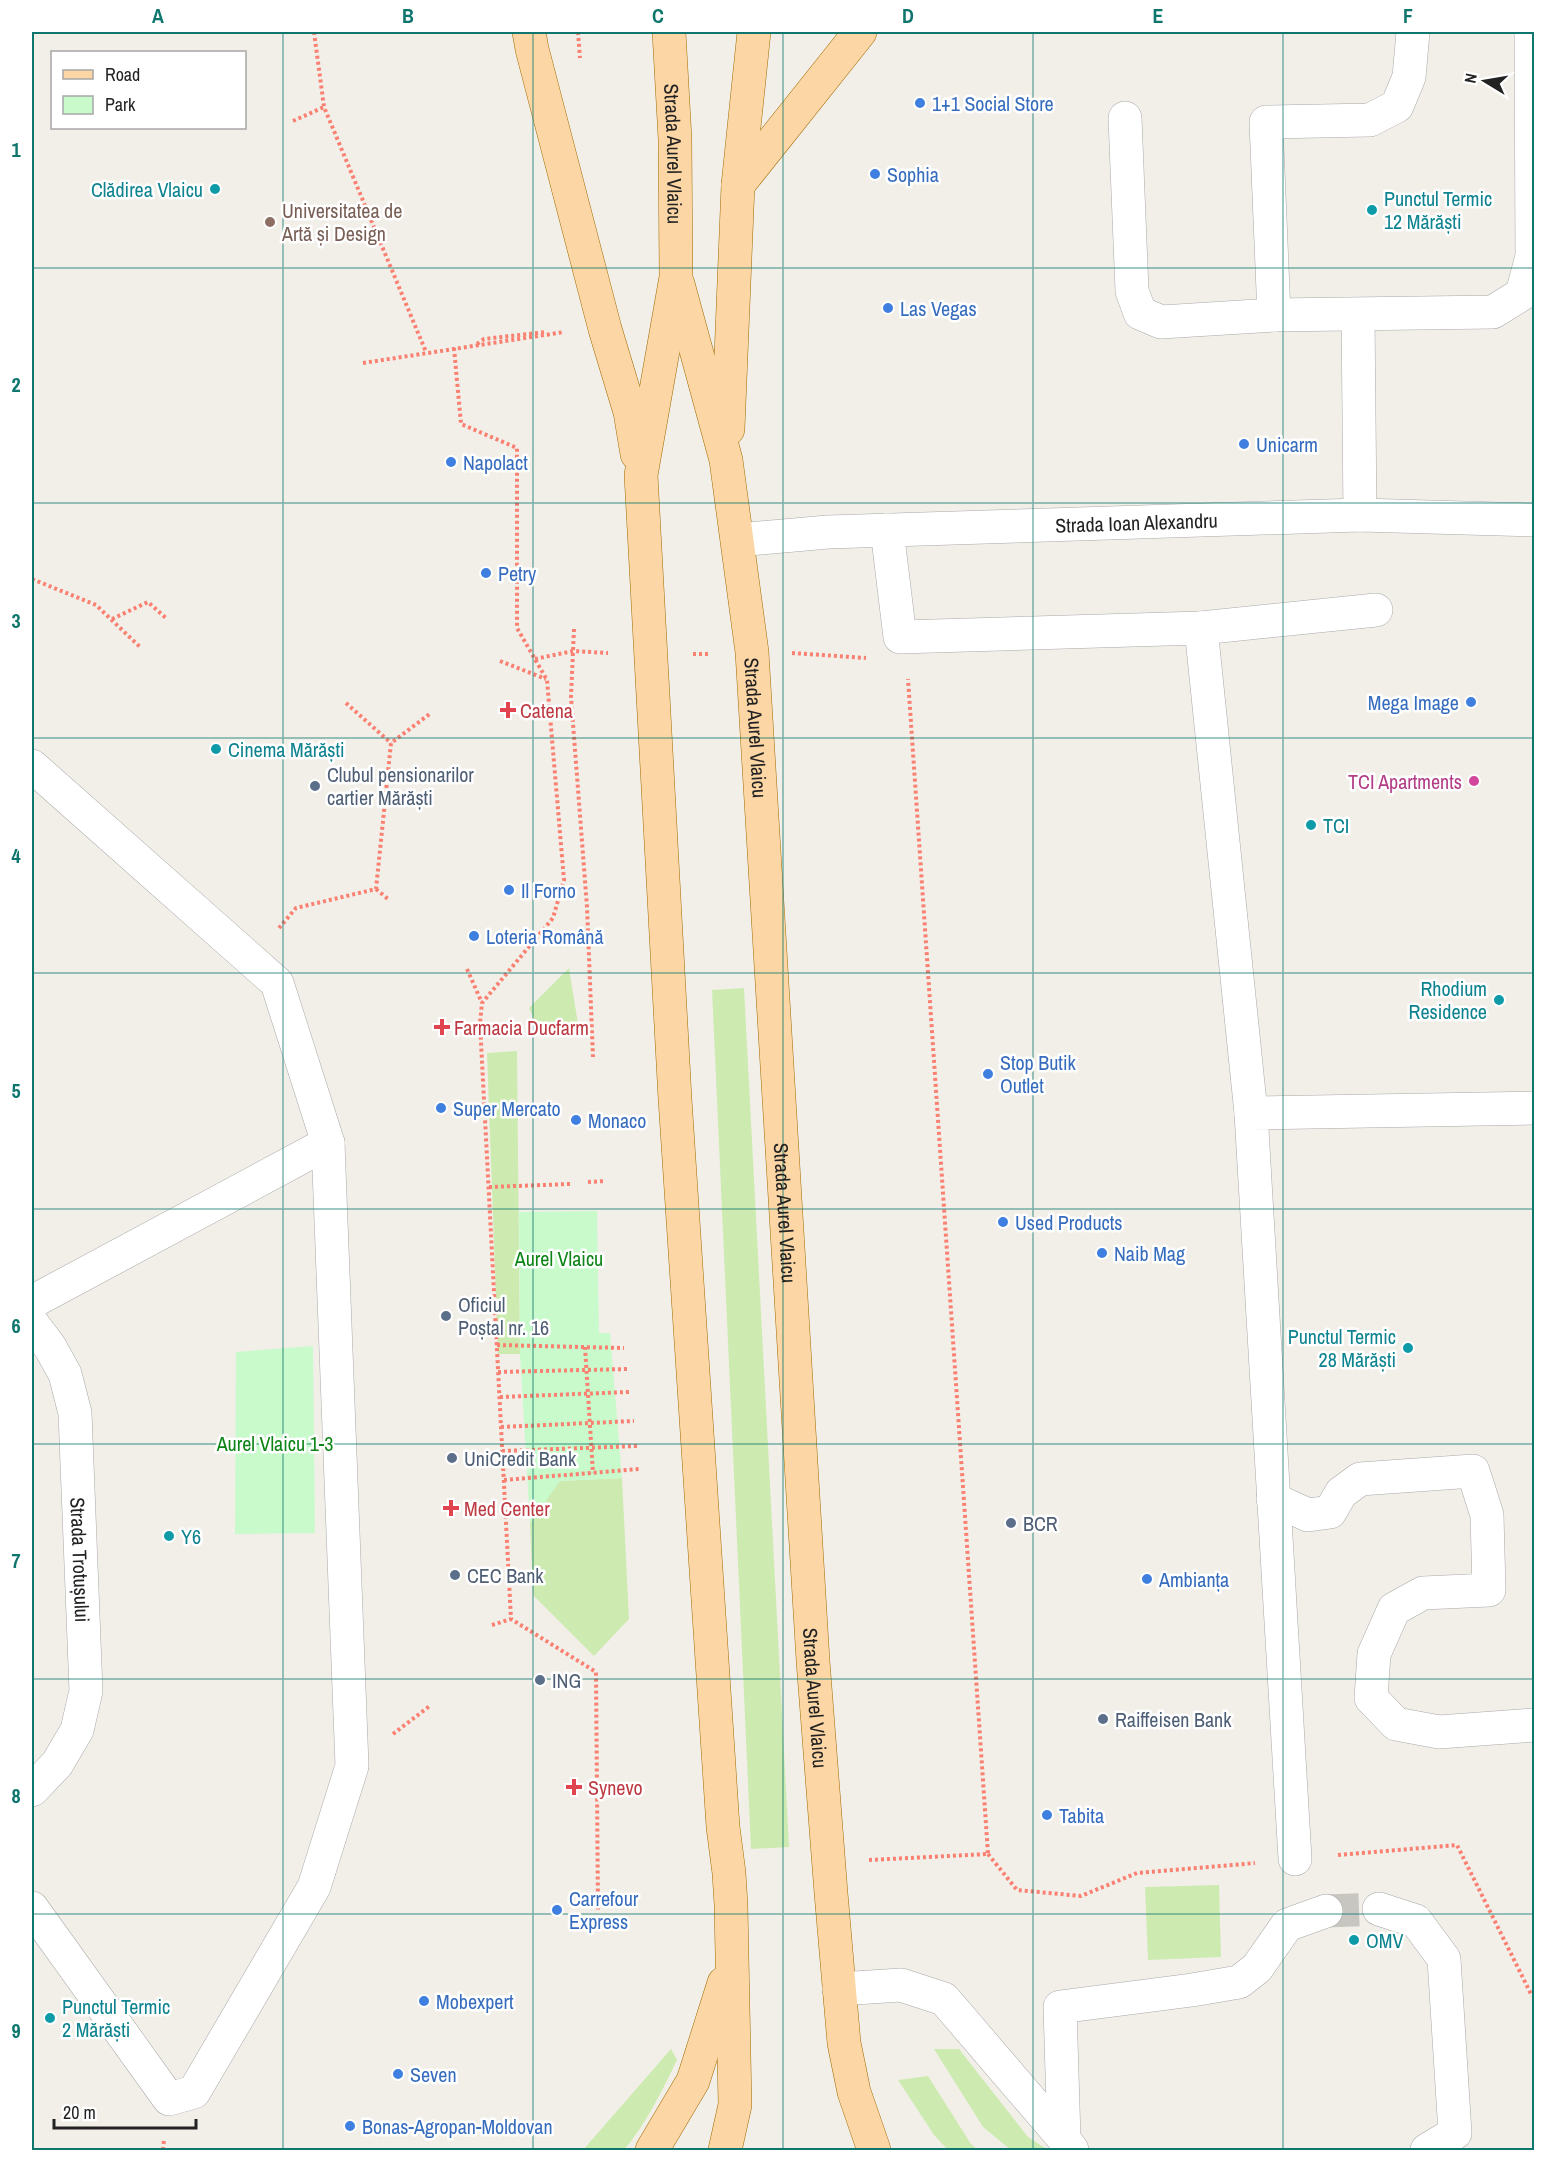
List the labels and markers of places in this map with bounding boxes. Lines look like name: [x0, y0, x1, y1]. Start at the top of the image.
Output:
place label: 1+1 Social Store: [932, 90, 1054, 117]
marker: 1+1 Social Store: [913, 96, 927, 110]
place label: Sophia: [887, 161, 939, 188]
marker: Sophia: [868, 167, 882, 181]
place label: Clădirea Vlaicu: [91, 176, 203, 203]
marker: Clădirea Vlaicu: [208, 182, 222, 196]
place label: Punctul Termic 12 Mărăști: [1384, 185, 1492, 235]
place label: Universitatea de Artă și Design: [281, 197, 402, 247]
marker: Punctul Termic 12 Mărăști: [1365, 203, 1379, 217]
marker: Universitatea de Artă și Design: [263, 215, 277, 229]
place label: Las Vegas: [900, 295, 977, 322]
marker: Las Vegas: [881, 301, 895, 315]
place label: Unicarm: [1256, 431, 1318, 458]
marker: Unicarm: [1237, 437, 1251, 451]
place label: Napolact: [463, 449, 528, 476]
marker: Napolact: [444, 455, 458, 469]
place label: Petry: [498, 560, 537, 587]
marker: Petry: [479, 566, 493, 580]
place label: Mega Image: [1368, 689, 1459, 716]
marker: Mega Image: [1464, 695, 1478, 709]
place label: Catena: [520, 697, 573, 724]
marker: Catena: [501, 703, 515, 717]
place label: Cinema Mărăști: [228, 736, 345, 763]
marker: Cinema Mărăști: [209, 742, 223, 756]
place label: Clubul pensionarilor cartier Mărăști: [327, 761, 474, 811]
place label: TCI Apartments: [1348, 768, 1462, 795]
marker: TCI Apartments: [1467, 774, 1481, 788]
marker: Clubul pensionarilor cartier Mărăști: [308, 779, 322, 793]
place label: TCI: [1323, 812, 1349, 839]
marker: TCI: [1304, 818, 1318, 832]
place label: Il Forno: [521, 877, 576, 904]
marker: Il Forno: [502, 883, 516, 897]
place label: Loteria Română: [486, 923, 604, 950]
marker: Loteria Română: [467, 929, 481, 943]
place label: Rhodium Residence: [1409, 975, 1487, 1025]
marker: Rhodium Residence: [1492, 993, 1506, 1007]
place label: Farmacia Ducfarm: [454, 1014, 589, 1041]
marker: Farmacia Ducfarm: [435, 1020, 449, 1034]
place label: Stop Butik Outlet: [1000, 1049, 1076, 1099]
marker: Stop Butik Outlet: [981, 1067, 995, 1081]
place label: Super Mercato: [453, 1095, 561, 1122]
marker: Super Mercato: [434, 1101, 448, 1115]
place label: Monaco: [588, 1107, 646, 1134]
marker: Monaco: [569, 1113, 583, 1127]
place label: Used Products: [1015, 1209, 1123, 1236]
marker: Used Products: [996, 1215, 1010, 1229]
place label: Naib Mag: [1114, 1240, 1185, 1267]
marker: Naib Mag: [1095, 1246, 1109, 1260]
place label: Oficiul Poștal nr. 16: [458, 1291, 549, 1341]
marker: Oficiul Poștal nr. 16: [439, 1309, 453, 1323]
place label: Punctul Termic 28 Mărăști: [1288, 1323, 1396, 1373]
marker: Punctul Termic 28 Mărăști: [1401, 1341, 1415, 1355]
place label: UniCredit Bank: [464, 1445, 577, 1472]
marker: UniCredit Bank: [445, 1451, 459, 1465]
place label: Med Center: [464, 1495, 550, 1522]
marker: Med Center: [442, 1499, 460, 1517]
place label: BCR: [1023, 1510, 1058, 1537]
marker: BCR: [1004, 1516, 1018, 1530]
place label: Y6: [181, 1523, 201, 1550]
marker: Y6: [162, 1529, 176, 1543]
place label: CEC Bank: [467, 1562, 544, 1589]
place label: Ambianța: [1158, 1566, 1229, 1593]
marker: CEC Bank: [448, 1568, 462, 1582]
marker: Ambianța: [1140, 1572, 1154, 1586]
place label: ING: [552, 1667, 581, 1694]
marker: ING: [533, 1673, 547, 1687]
place label: Raiffeisen Bank: [1115, 1706, 1232, 1733]
marker: Raiffeisen Bank: [1096, 1712, 1110, 1726]
place label: Synevo: [588, 1774, 643, 1801]
marker: Synevo: [565, 1778, 583, 1796]
place label: Tabita: [1059, 1802, 1104, 1829]
marker: Tabita: [1040, 1808, 1054, 1822]
place label: Carrefour Express: [569, 1885, 639, 1935]
marker: Carrefour Express: [550, 1903, 564, 1917]
place label: OMV: [1366, 1927, 1403, 1954]
marker: OMV: [1347, 1933, 1361, 1947]
place label: Mobexpert: [436, 1988, 514, 2015]
place label: Punctul Termic 2 Mărăști: [62, 1993, 170, 2043]
marker: Mobexpert: [417, 1994, 431, 2008]
marker: Punctul Termic 2 Mărăști: [43, 2011, 57, 2025]
place label: Seven: [410, 2061, 457, 2088]
marker: Seven: [391, 2067, 405, 2081]
place label: Bonas-Agropan-Moldovan: [362, 2113, 553, 2140]
marker: Bonas-Agropan-Moldovan: [343, 2119, 357, 2133]

